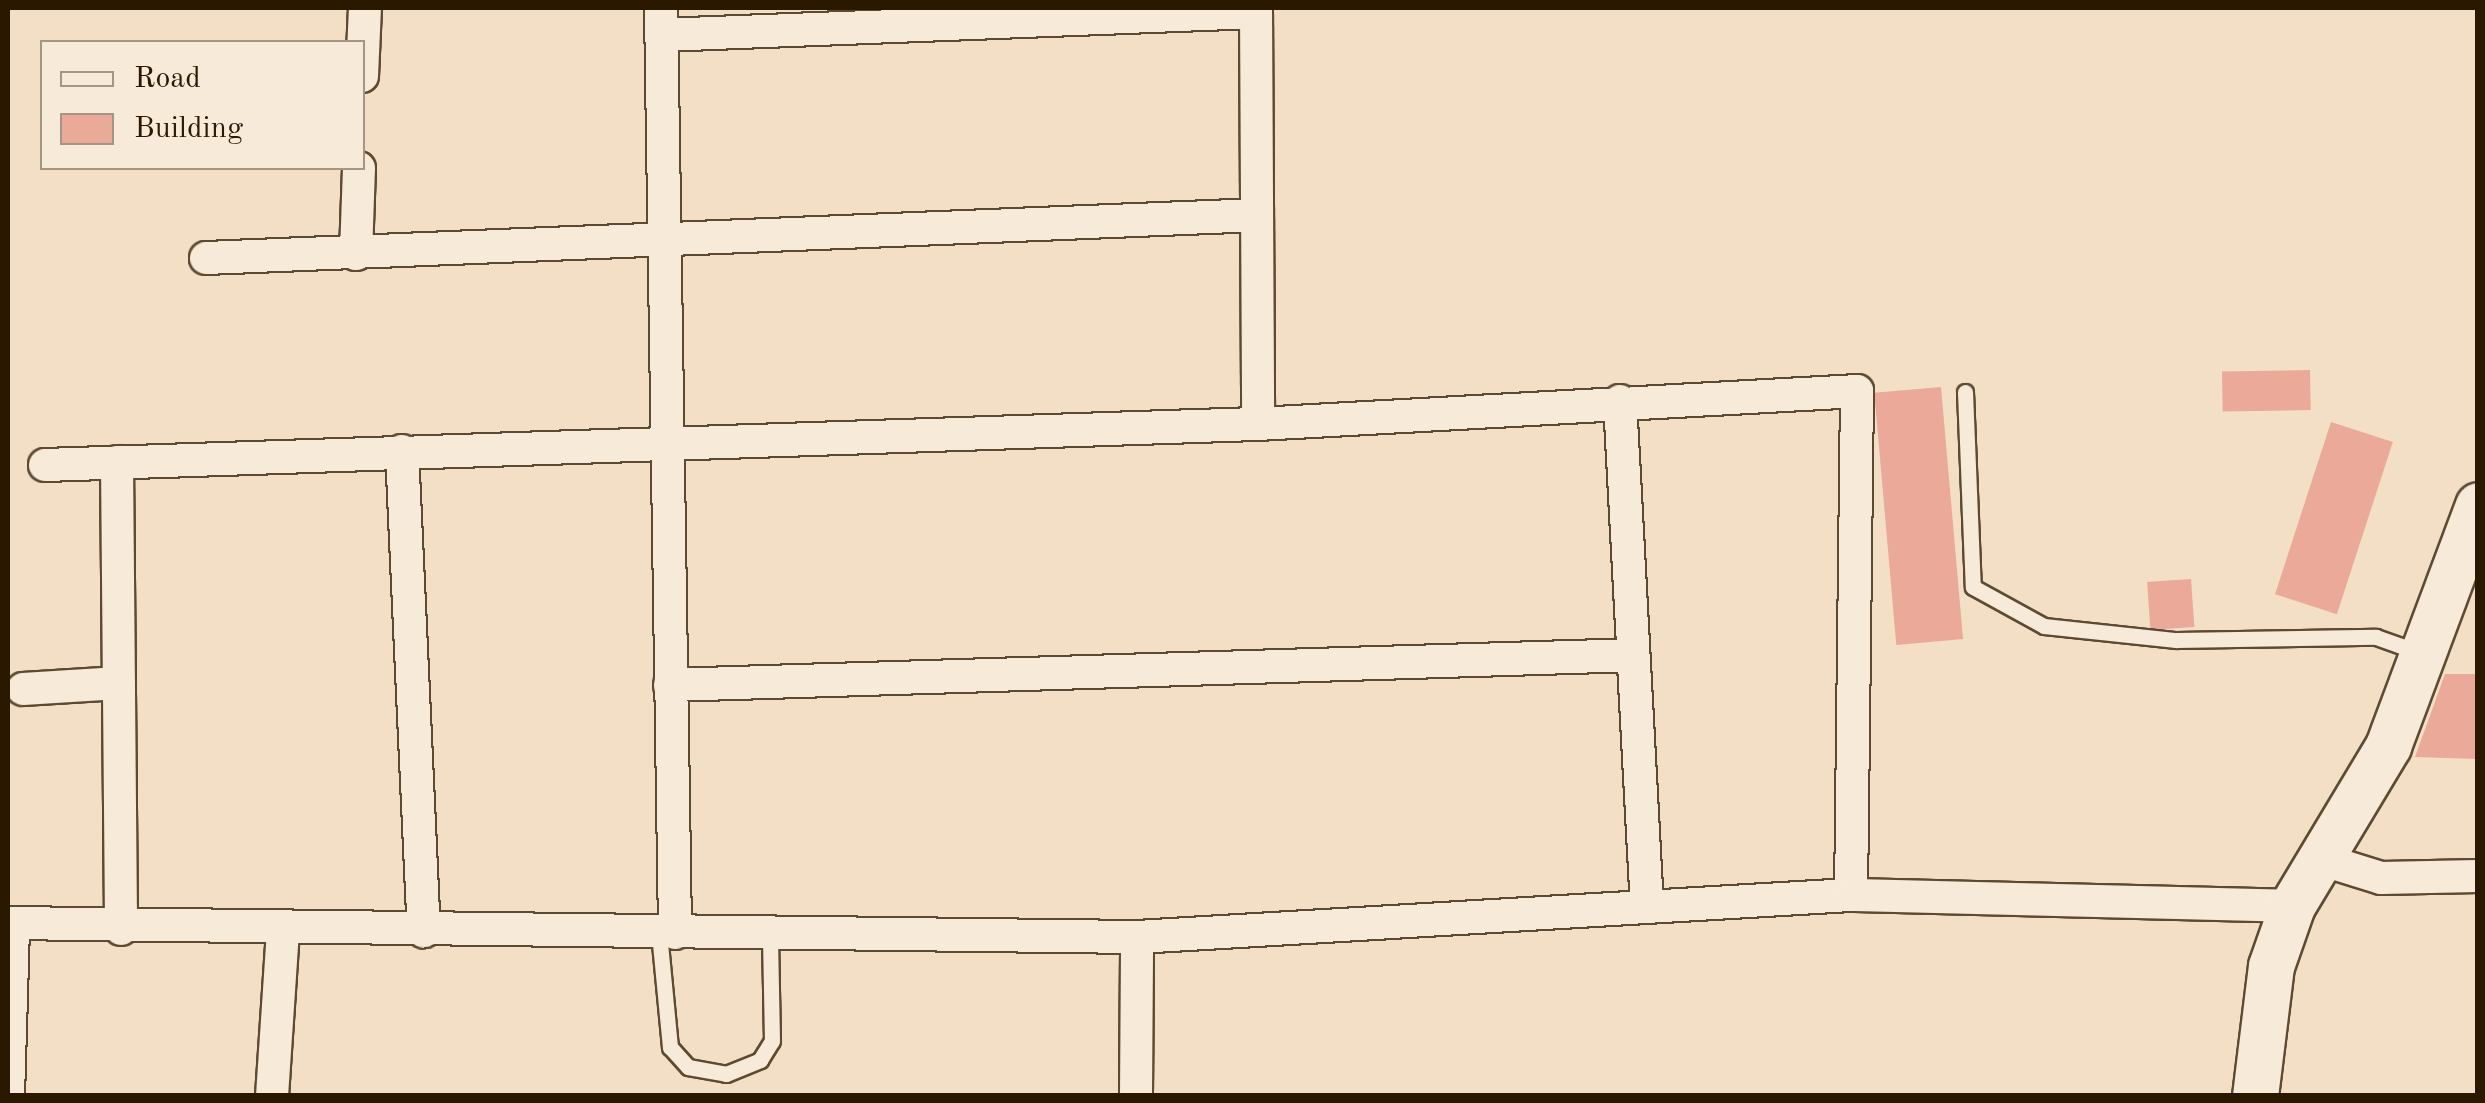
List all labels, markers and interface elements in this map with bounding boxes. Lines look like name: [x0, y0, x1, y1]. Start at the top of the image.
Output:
legend: [40, 40, 365, 170]
text: Road: [134, 64, 201, 94]
text: Building: [134, 114, 243, 144]

